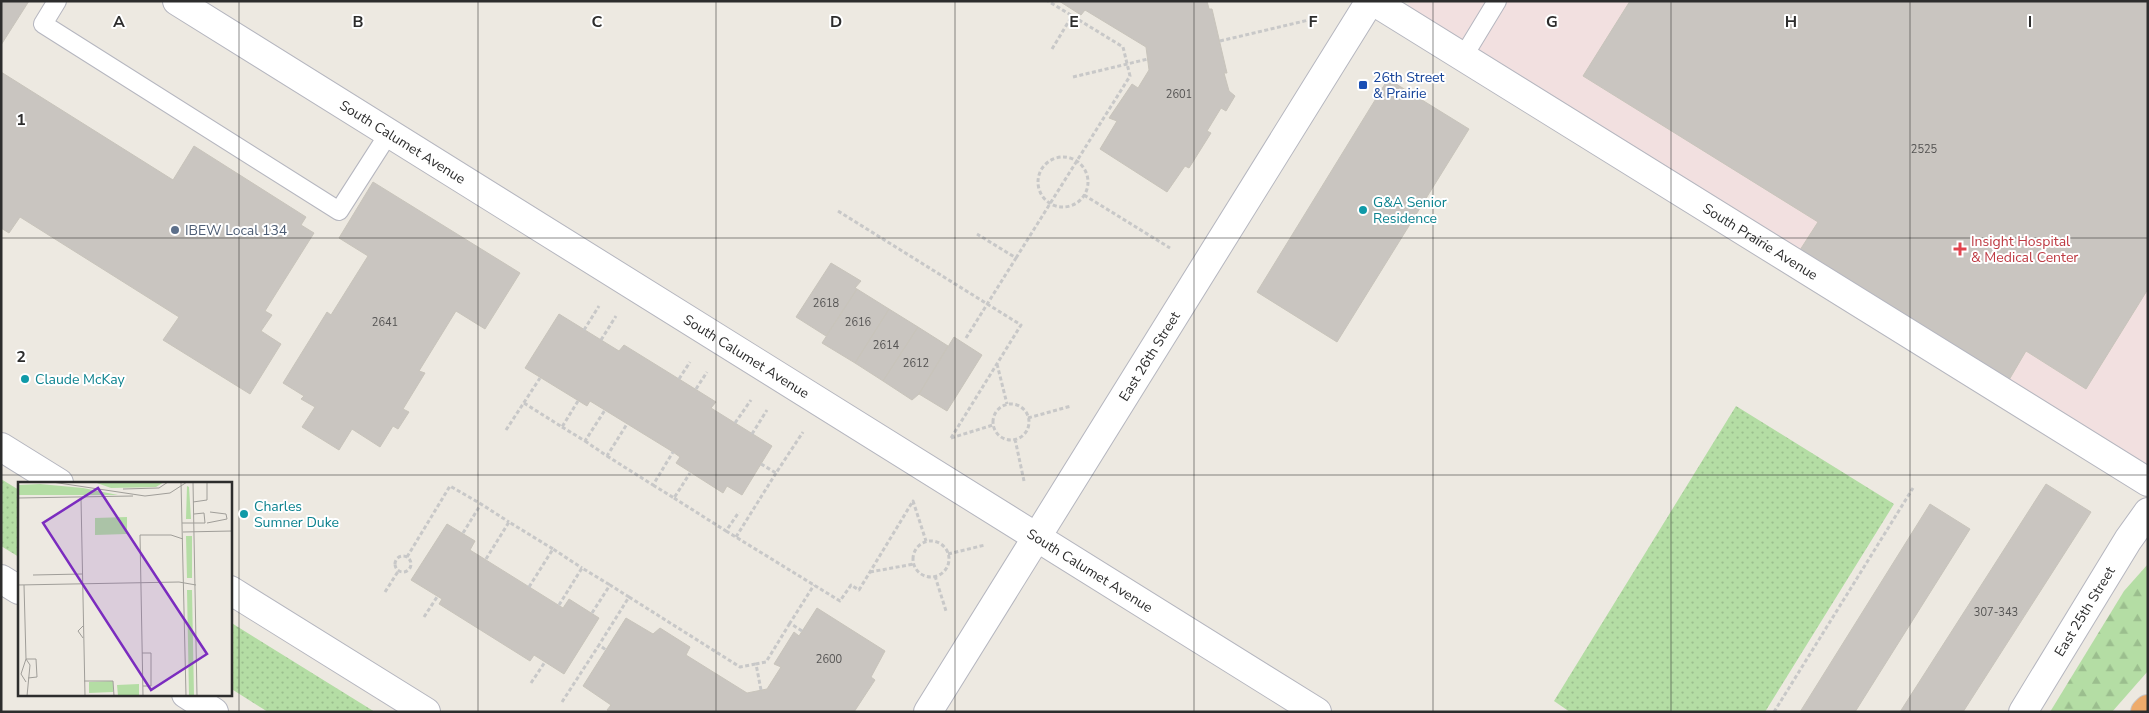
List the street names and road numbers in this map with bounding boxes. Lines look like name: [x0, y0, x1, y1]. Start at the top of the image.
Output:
street label: South Calumet Avenue: [336, 96, 469, 189]
street label: South Prairie Avenue: [1699, 199, 1821, 285]
street label: East 26th Street: [1115, 308, 1185, 405]
street label: South Calumet Avenue: [680, 310, 813, 403]
street label: South Calumet Avenue: [1023, 524, 1156, 617]
street label: East 25th Street: [2050, 563, 2120, 660]

